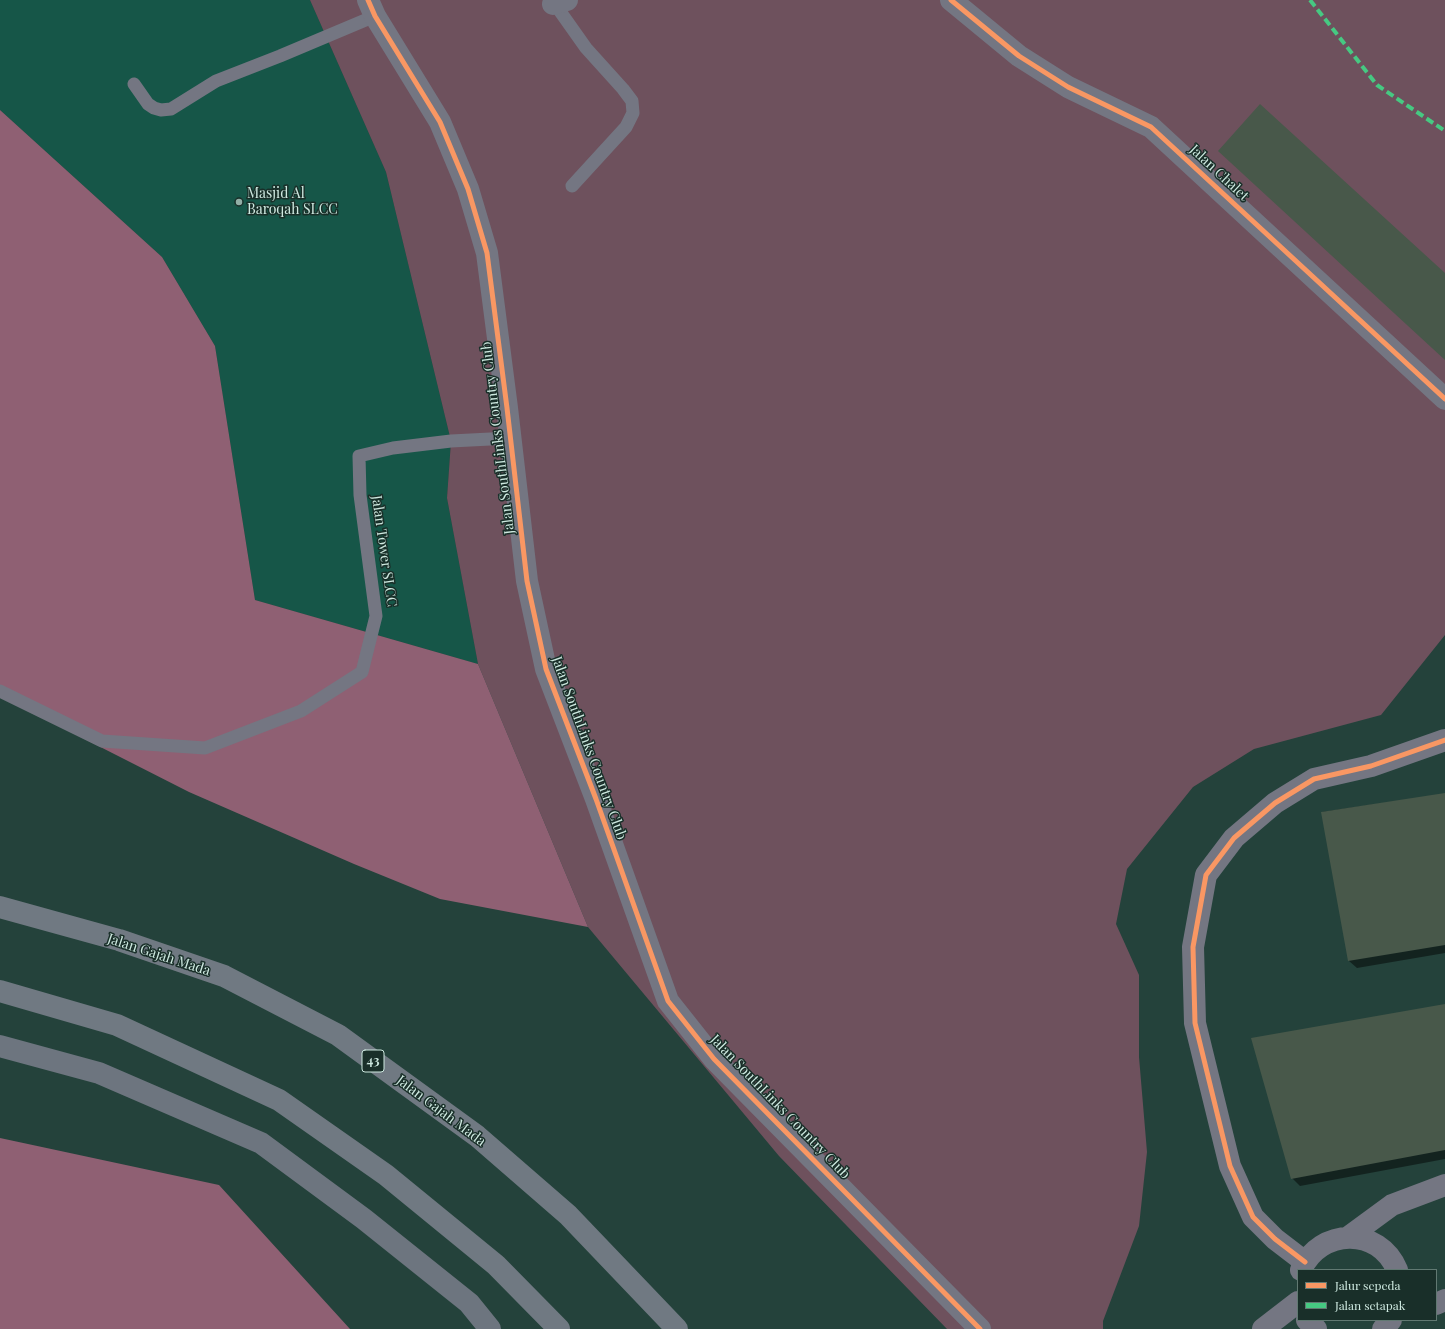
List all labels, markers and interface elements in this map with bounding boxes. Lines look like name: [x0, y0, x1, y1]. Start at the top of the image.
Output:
street label: Jalan Chalet: [1186, 141, 1252, 205]
place label: Masjid Al Baroqah SLCC: [247, 186, 338, 218]
marker: Masjid Al Baroqah SLCC: [234, 197, 244, 207]
street label: Jalan SouthLinks Country Club: [478, 341, 518, 535]
street label: Jalan Tower SLCC: [368, 494, 400, 608]
street label: Jalan SouthLinks Country Club: [548, 654, 630, 842]
street label: Jalan Gajah Mada: [105, 930, 213, 980]
street label: Jalan SouthLinks Country Club: [707, 1031, 853, 1183]
road number: 43: [362, 1050, 384, 1072]
street label: Jalan Gajah Mada: [393, 1072, 489, 1150]
legend: [1297, 1269, 1437, 1321]
text: Jalur sepeda: [1335, 1277, 1401, 1293]
text: Jalan setapak: [1335, 1297, 1405, 1313]

